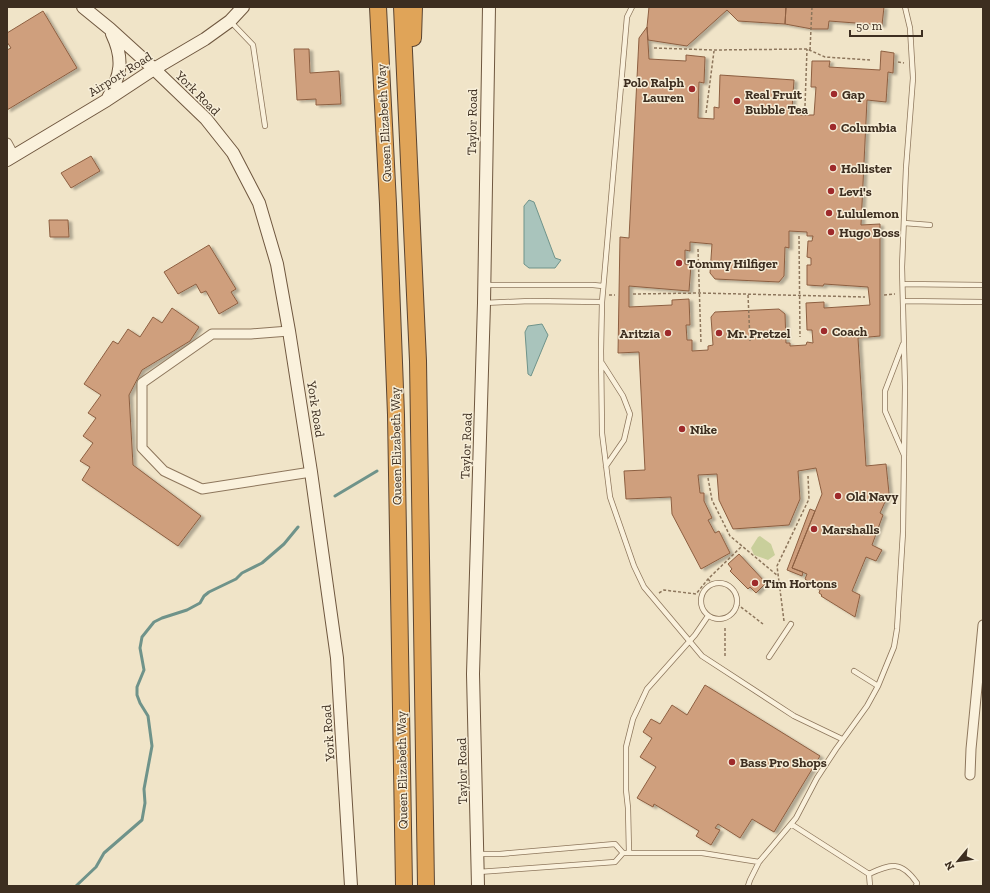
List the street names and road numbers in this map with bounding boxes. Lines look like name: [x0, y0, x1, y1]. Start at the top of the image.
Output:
street label: Airport Road: [85, 48, 155, 100]
street label: Queen Elizabeth Way: [373, 63, 395, 182]
street label: York Road: [172, 67, 223, 118]
street label: Taylor Road: [464, 89, 480, 155]
street label: York Road: [304, 379, 328, 438]
street label: Queen Elizabeth Way: [387, 386, 405, 505]
street label: Taylor Road: [457, 413, 475, 479]
street label: York Road: [319, 704, 338, 763]
street label: Queen Elizabeth Way: [393, 710, 411, 829]
street label: Taylor Road: [454, 738, 470, 804]

